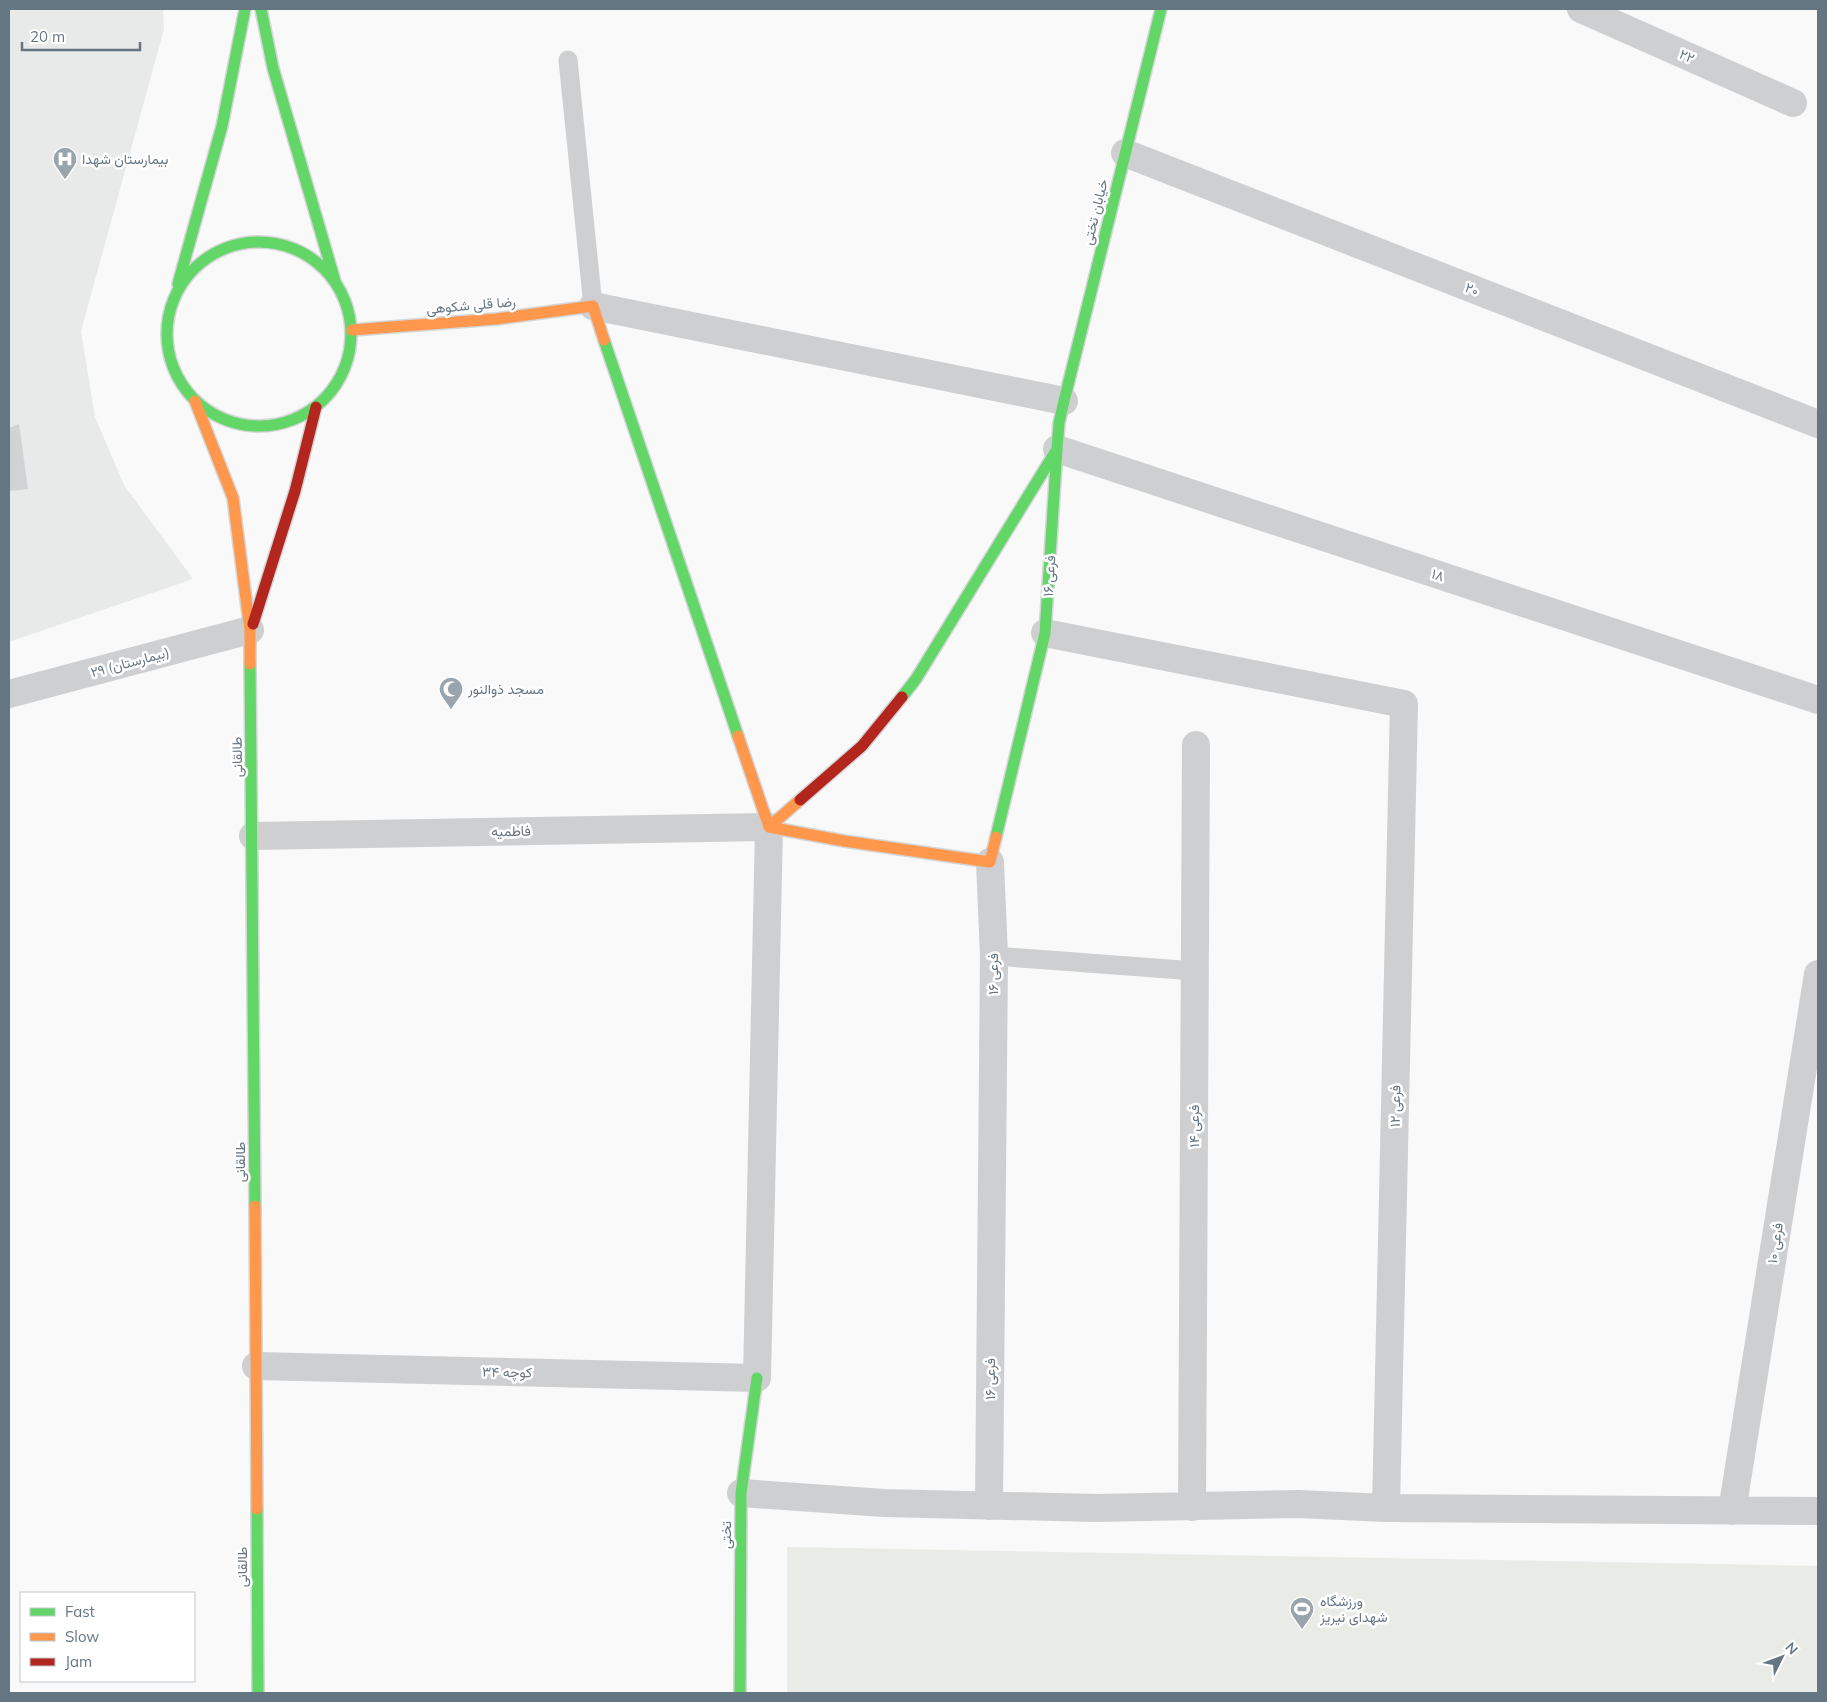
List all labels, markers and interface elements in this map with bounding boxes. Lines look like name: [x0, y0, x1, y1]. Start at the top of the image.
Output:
scale bar: [22, 20, 140, 52]
text: 20 m: [30, 27, 65, 46]
street label: ۲۲: [1677, 45, 1697, 67]
hospital icon: بیمارستان شهدا: [52, 146, 78, 180]
place label: بیمارستان شهدا: [82, 150, 169, 168]
street label: خیابان تختی: [1078, 177, 1112, 247]
street label: ۲۰: [1463, 278, 1481, 300]
street label: رضا قلی شکوهی: [426, 292, 517, 318]
street label: فرعی ۱۶: [1039, 555, 1059, 597]
street label: ۱۸: [1429, 565, 1447, 585]
street label: ۲۹ (بیمارستان): [89, 643, 171, 681]
mosque icon: مسجد ذوالنور: [438, 676, 464, 710]
place label: مسجد ذوالنور: [467, 680, 544, 698]
street label: طالقانی: [228, 737, 246, 777]
street label: فاطمیه: [491, 822, 531, 840]
street label: فرعی ۱۶: [984, 953, 1002, 995]
street label: فرعی ۱۲: [1386, 1085, 1404, 1127]
street label: فرعی ۱۴: [1185, 1105, 1203, 1147]
street label: طالقانی: [231, 1142, 249, 1182]
street label: فرعی ۱۰: [1763, 1221, 1787, 1265]
street label: فرعی ۱۶: [981, 1358, 999, 1400]
street label: کوچه ۳۴: [482, 1363, 532, 1382]
street label: تختی: [717, 1521, 735, 1549]
street label: طالقانی: [233, 1547, 251, 1587]
legend: [20, 1592, 195, 1682]
place label: ورزشگاه شهدای نیریز: [1319, 1592, 1387, 1626]
sports icon: ورزشگاه شهدای نیریز: [1289, 1596, 1315, 1630]
text: Fast: [65, 1602, 95, 1621]
text: Slow: [65, 1627, 99, 1646]
north arrow: [1757, 1632, 1807, 1682]
text: N: [1781, 1638, 1802, 1658]
text: Jam: [65, 1652, 92, 1671]

